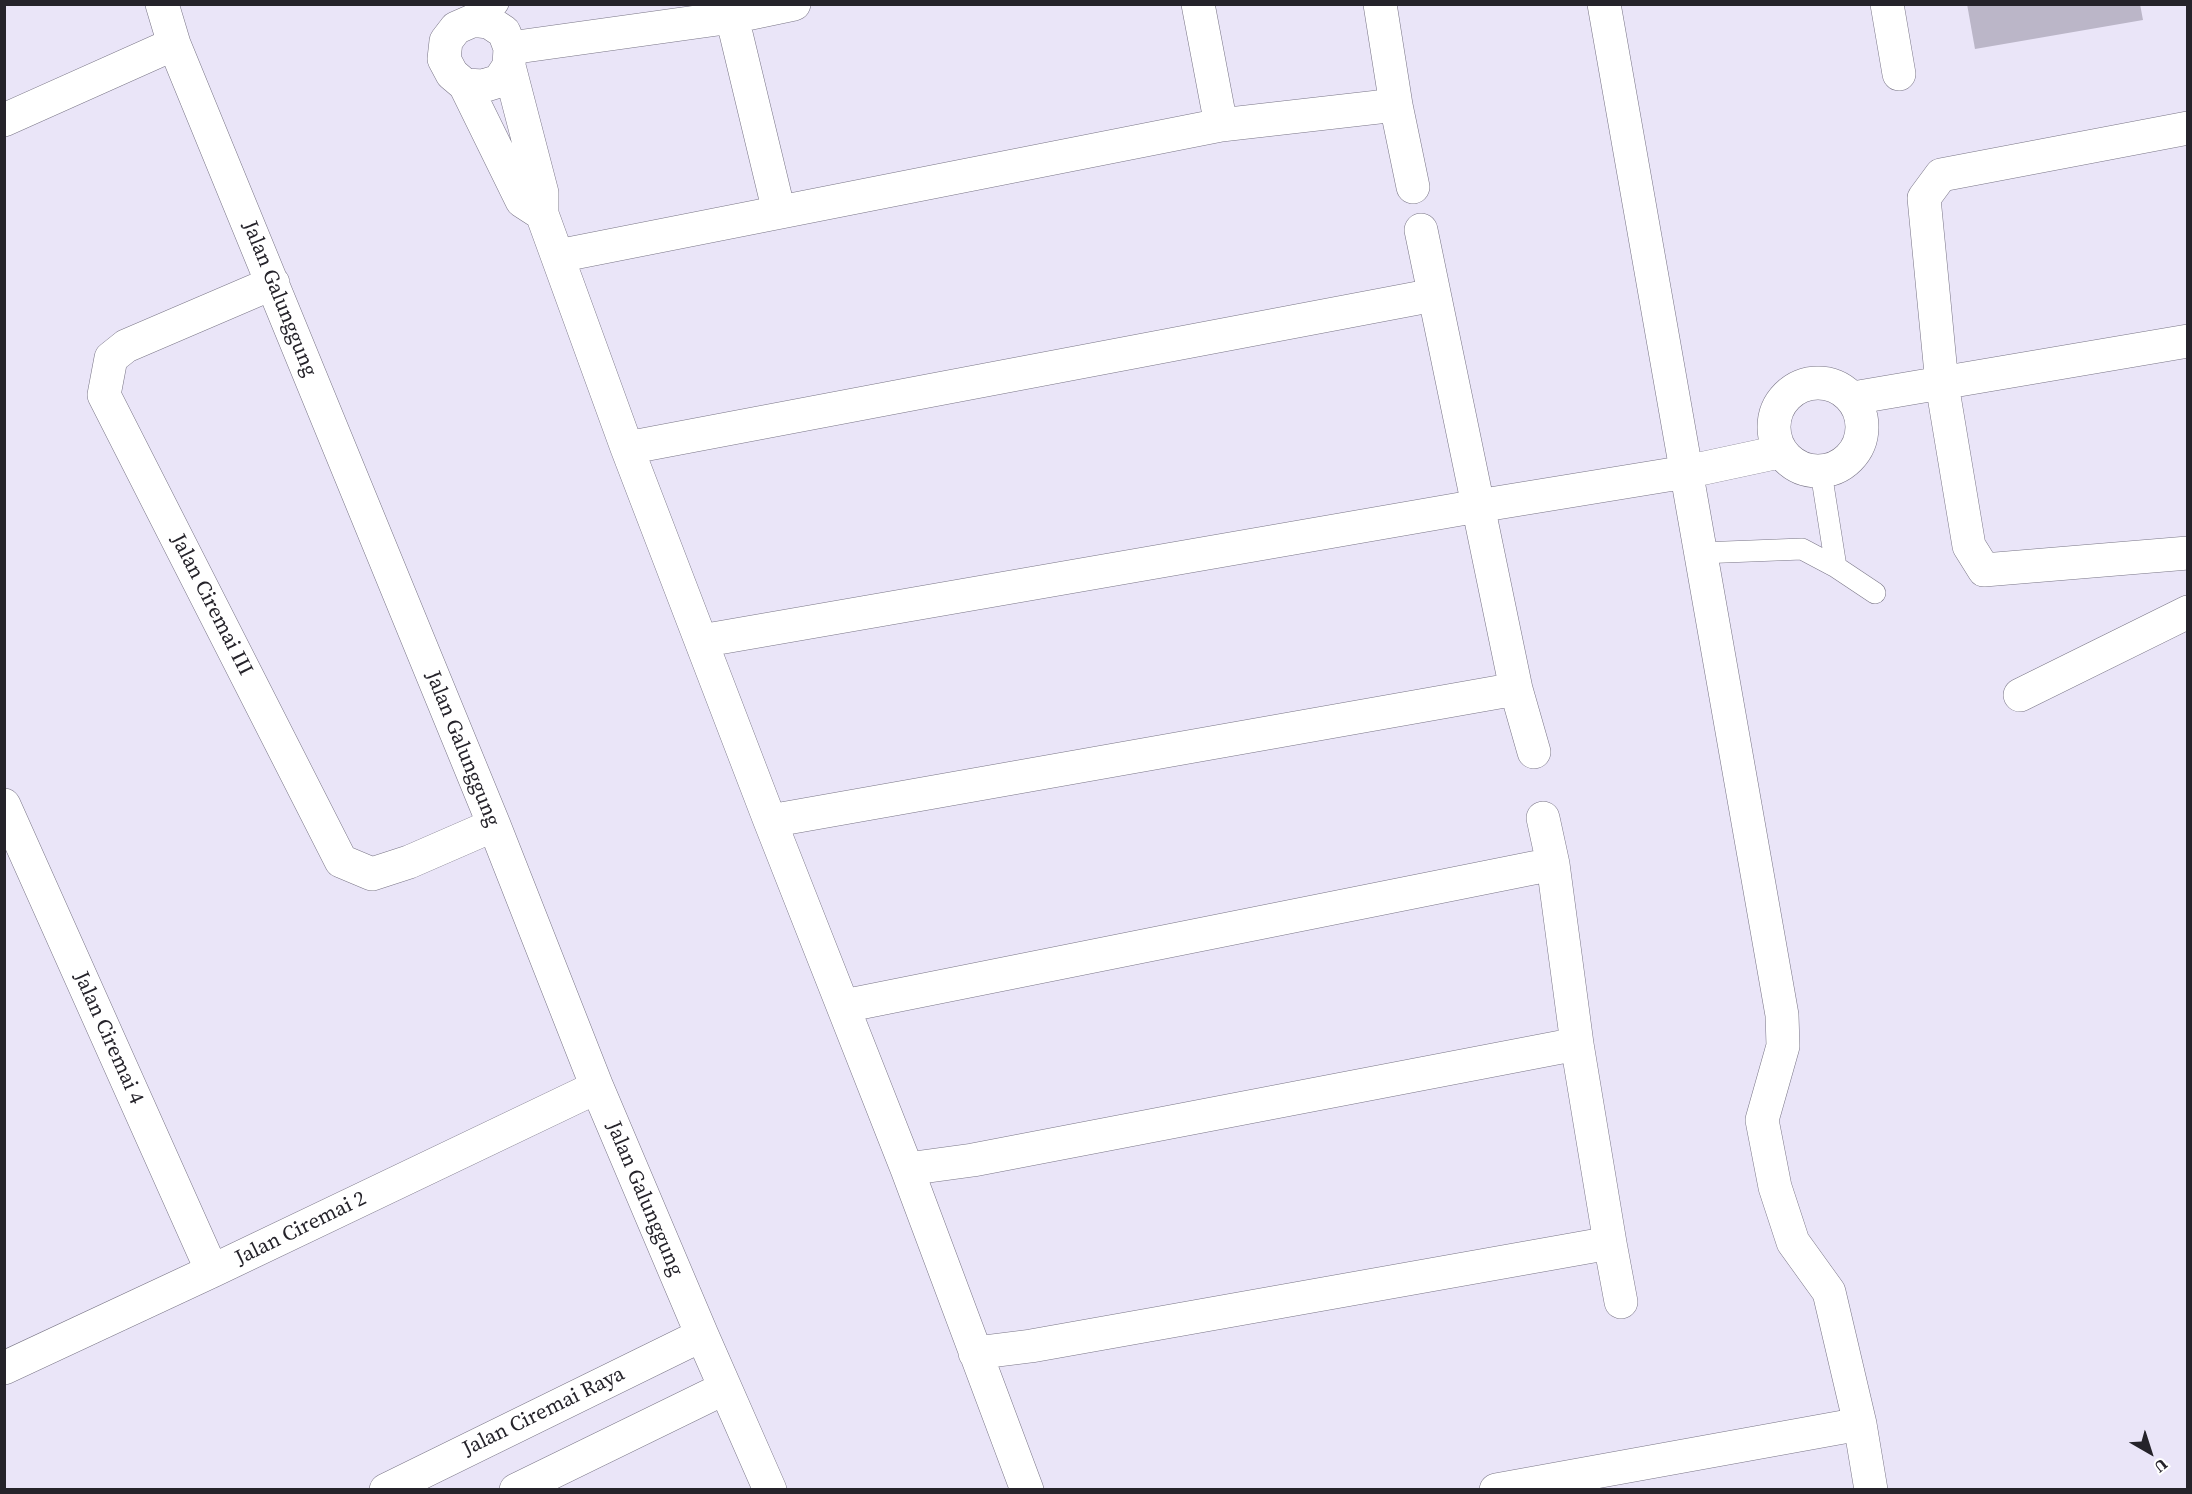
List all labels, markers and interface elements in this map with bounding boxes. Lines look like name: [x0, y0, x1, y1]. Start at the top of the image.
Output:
street label: Jalan Galunggung: [236, 217, 322, 381]
street label: Jalan Ciremai III: [165, 530, 257, 680]
street label: Jalan Galunggung: [419, 667, 505, 831]
street label: Jalan Ciremai 4: [68, 968, 148, 1108]
street label: Jalan Galunggung: [600, 1118, 688, 1280]
street label: Jalan Ciremai 2: [231, 1186, 371, 1272]
street label: Jalan Ciremai Raya: [459, 1362, 629, 1462]
north arrow: [2120, 1422, 2180, 1482]
text: U: [2150, 1454, 2173, 1478]

